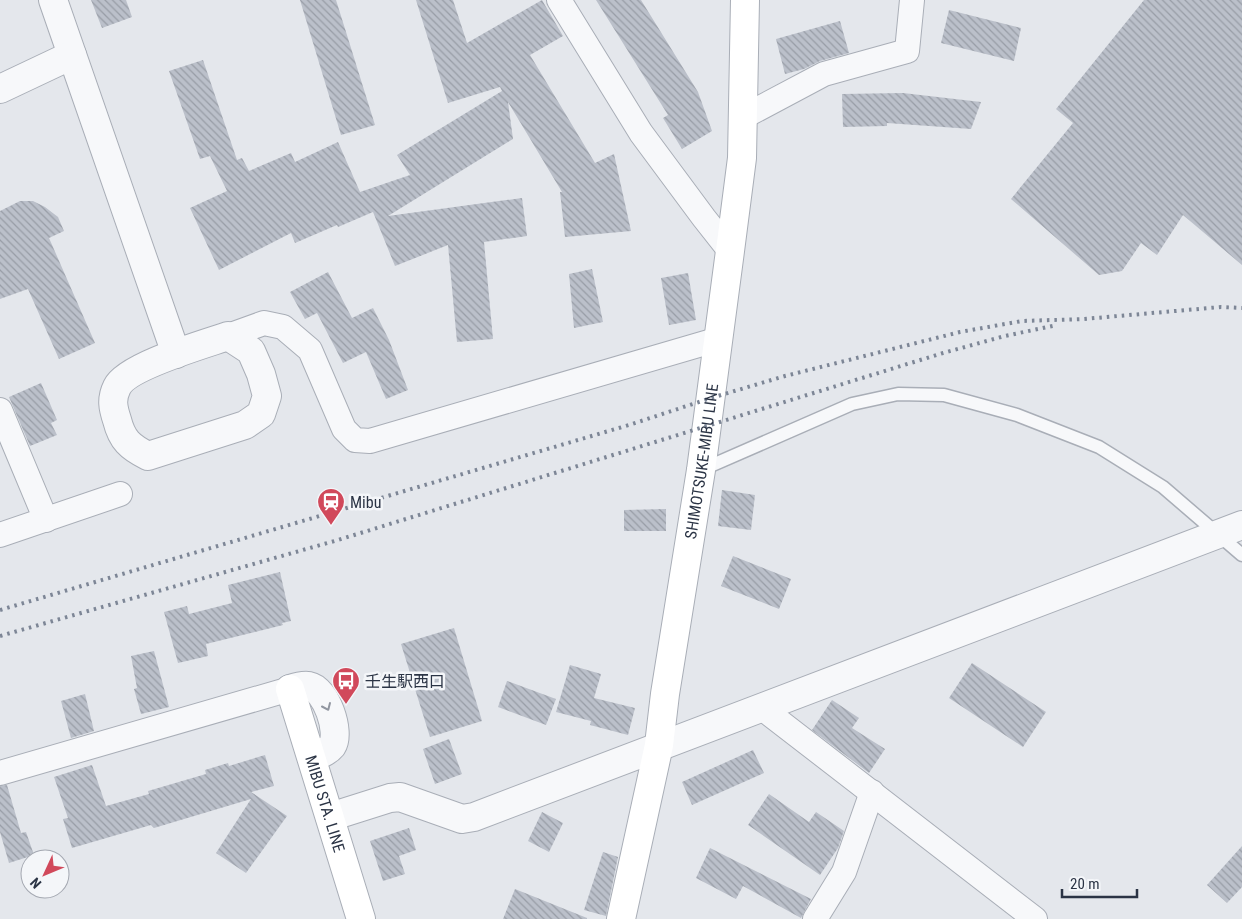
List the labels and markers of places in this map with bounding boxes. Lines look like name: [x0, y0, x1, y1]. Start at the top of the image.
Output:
station icon: Mibu: [316, 487, 346, 526]
place label: Mibu: [350, 493, 381, 512]
bus stop icon: 壬生駅西口: [331, 666, 361, 705]
place label: 壬生駅西口: [365, 672, 445, 691]

